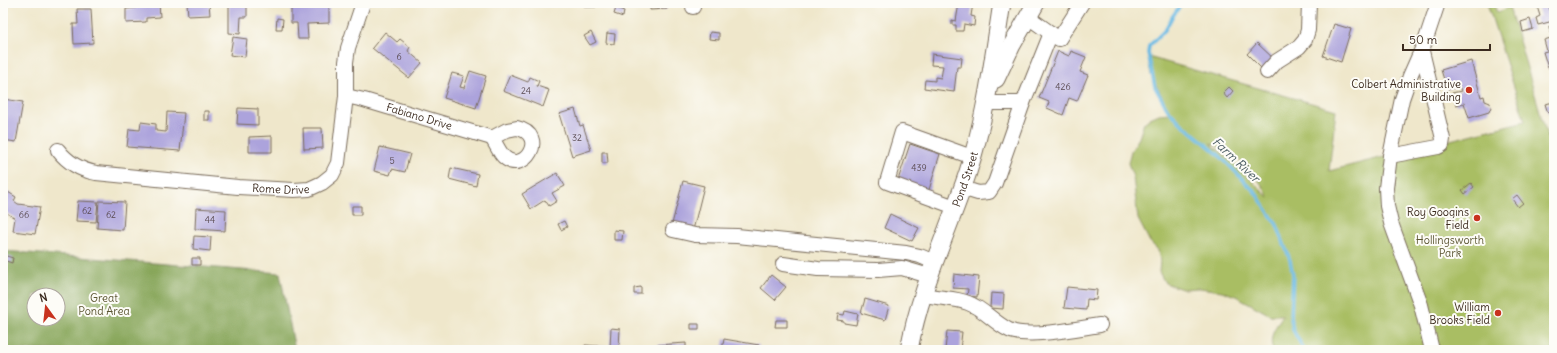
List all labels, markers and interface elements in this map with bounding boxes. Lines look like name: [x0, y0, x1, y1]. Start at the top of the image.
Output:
scale bar: [1403, 26, 1490, 52]
text: 50 m: [1409, 32, 1438, 47]
house number: 6: [396, 51, 402, 62]
place label: Colbert Administrative Building: [1351, 77, 1461, 104]
house number: 426: [1055, 81, 1071, 92]
house number: 24: [521, 85, 531, 96]
marker: Colbert Administrative Building: [1464, 85, 1474, 95]
street label: Fabiano Drive: [385, 100, 454, 133]
house number: 32: [572, 132, 582, 143]
water label: Farm River: [1210, 134, 1265, 187]
street label: Pond Street: [949, 150, 981, 209]
house number: 5: [389, 155, 395, 166]
house number: 439: [911, 162, 927, 173]
street label: Rome Drive: [252, 181, 310, 197]
house number: 62: [82, 205, 92, 216]
place label: Roy Googins Field: [1407, 205, 1470, 232]
house number: 66: [19, 209, 29, 220]
house number: 62: [106, 209, 116, 220]
marker: Roy Googins Field: [1472, 213, 1482, 223]
house number: 44: [205, 214, 215, 225]
park label: Hollingsworth Park: [1416, 233, 1484, 260]
north arrow: [26, 287, 66, 327]
text: N: [38, 290, 49, 305]
park label: Great Pond Area: [78, 291, 130, 318]
place label: William Brooks Field: [1429, 300, 1491, 327]
marker: William Brooks Field: [1493, 308, 1503, 318]

